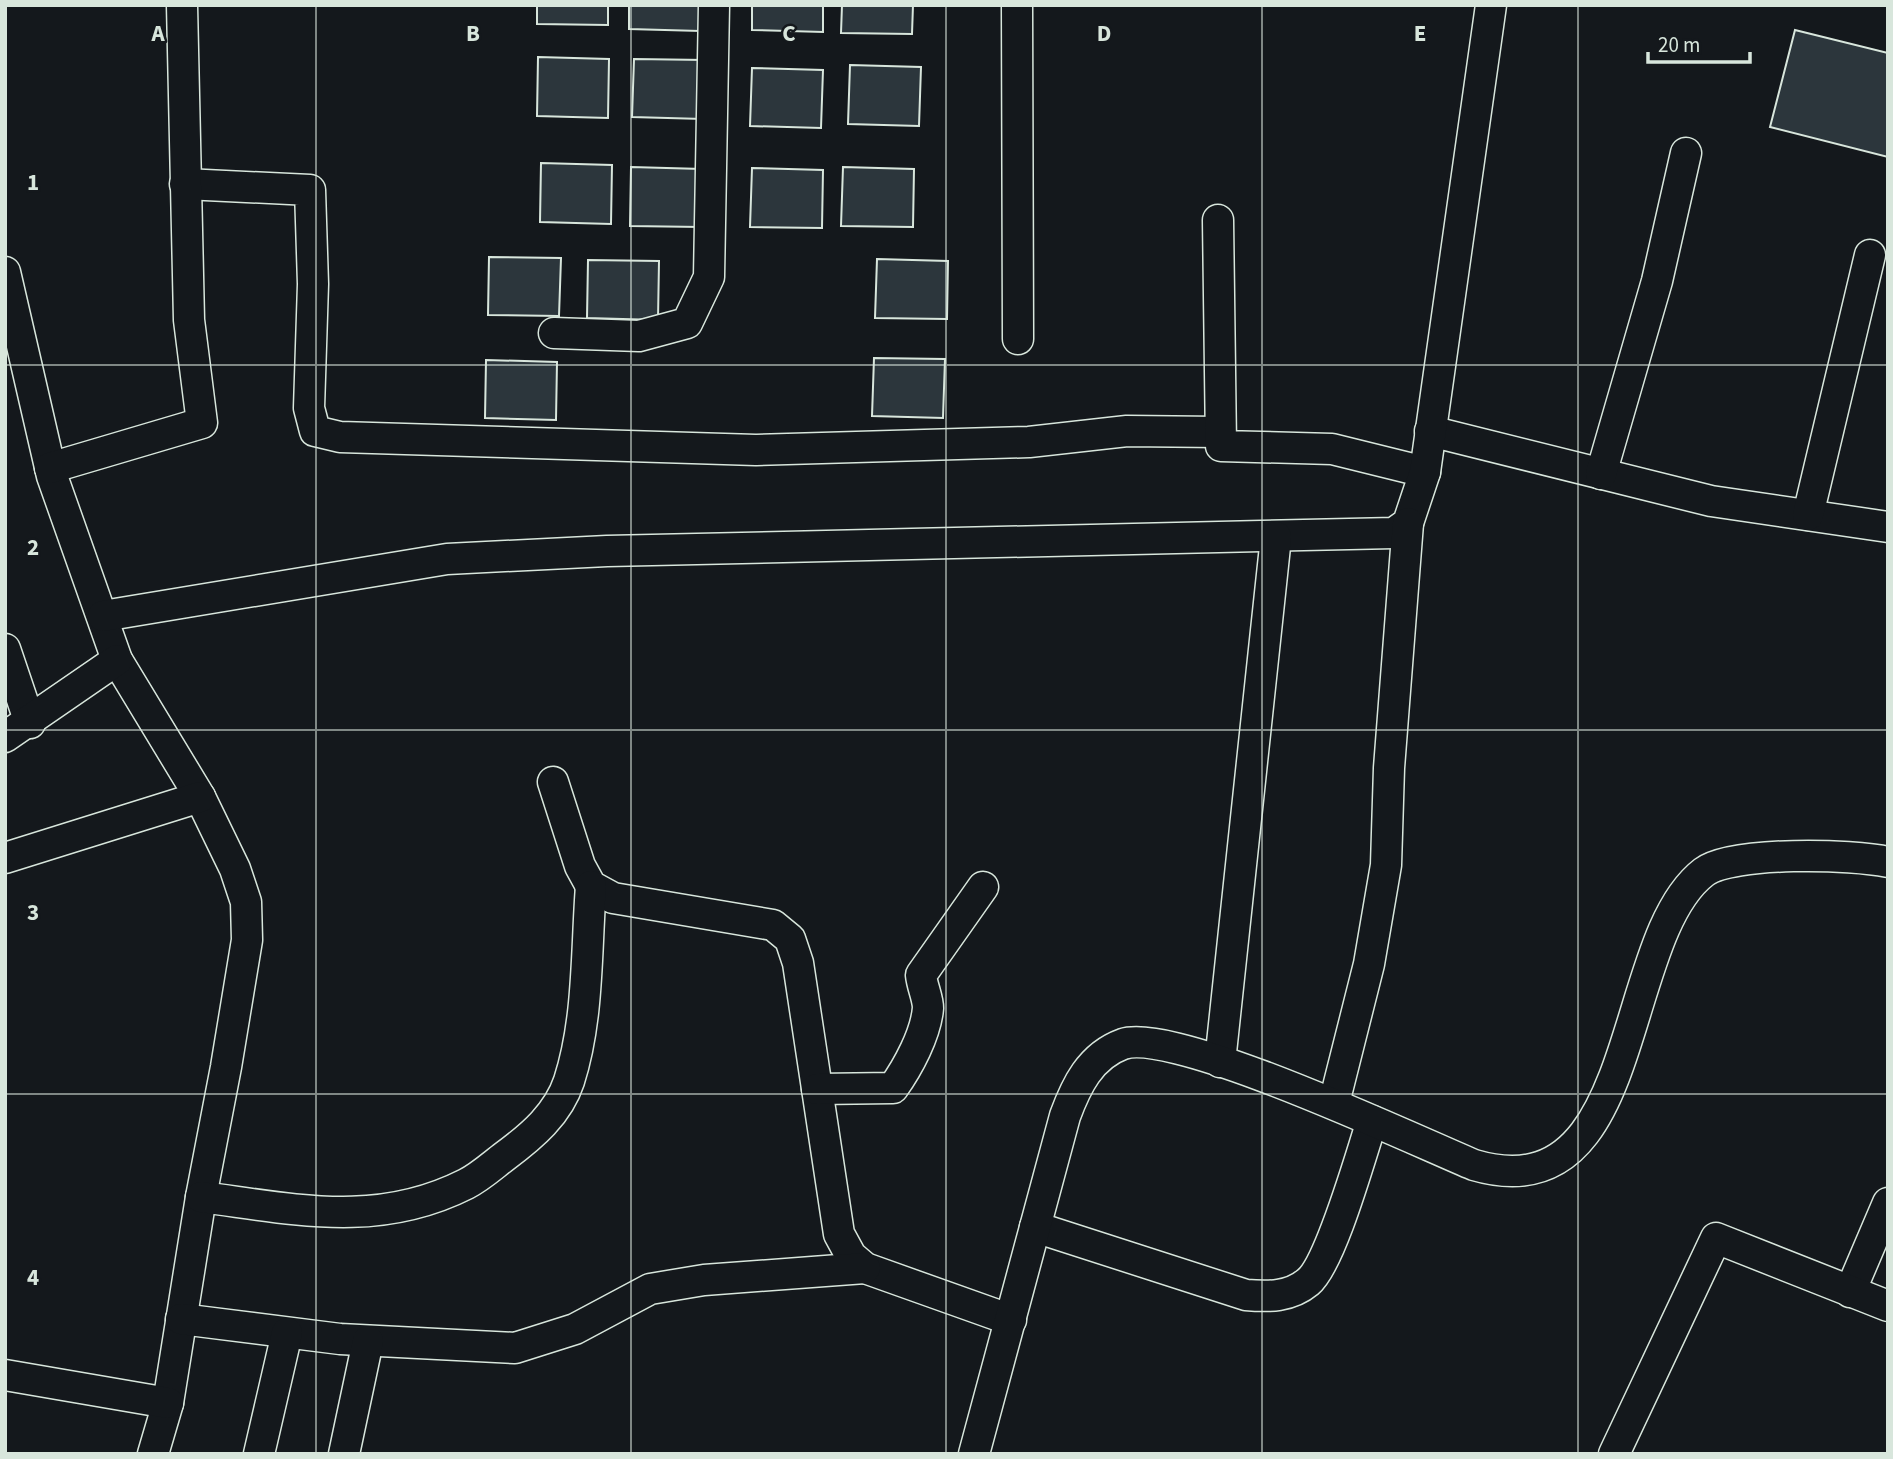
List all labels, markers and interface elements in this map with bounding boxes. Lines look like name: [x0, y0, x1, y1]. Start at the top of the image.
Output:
text: A: [150, 17, 165, 50]
text: B: [466, 17, 480, 50]
text: C: [782, 17, 796, 50]
text: D: [1097, 17, 1111, 50]
text: E: [1414, 17, 1426, 50]
scale bar: [1648, 21, 1750, 65]
text: 20 m: [1658, 30, 1700, 60]
text: 1: [27, 166, 39, 199]
text: 2: [27, 531, 39, 564]
text: 3: [27, 896, 39, 929]
text: 4: [27, 1261, 39, 1294]

